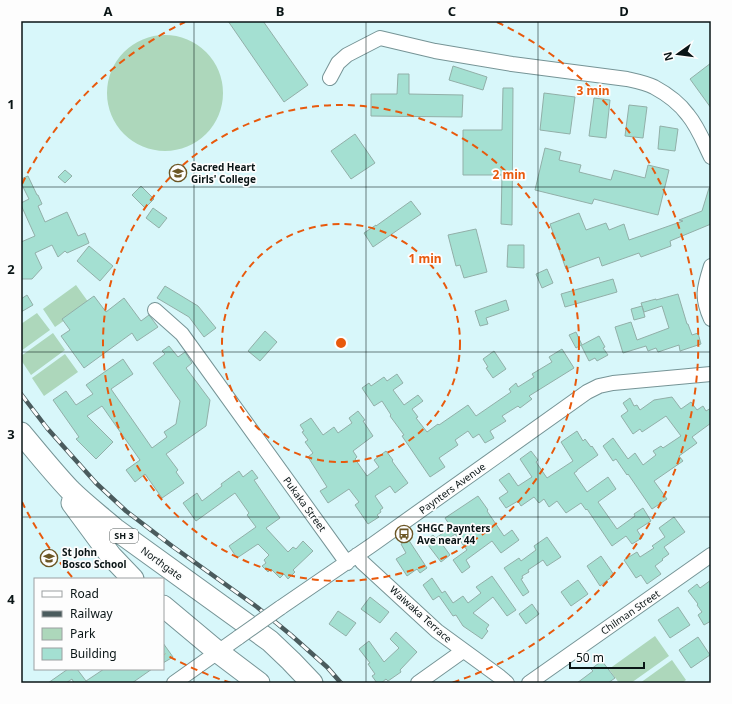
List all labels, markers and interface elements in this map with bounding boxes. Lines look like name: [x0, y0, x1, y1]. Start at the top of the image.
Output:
text: A: [104, 2, 113, 20]
text: B: [276, 2, 284, 20]
text: C: [448, 2, 456, 20]
text: D: [619, 2, 629, 20]
north arrow: [658, 34, 698, 74]
text: N: [659, 50, 676, 63]
text: 3 min: [576, 82, 610, 99]
text: 1: [7, 95, 15, 113]
place label: Sacred Heart Girls' College: [191, 160, 256, 186]
school or university icon: Sacred Heart Girls' College: [168, 163, 188, 183]
text: 2 min: [492, 166, 526, 183]
text: 1 min: [408, 250, 442, 267]
text: 2: [7, 260, 15, 278]
centre of rings: [334, 336, 348, 350]
text: 3: [7, 425, 15, 443]
street label: Paynters Avenue: [416, 459, 488, 517]
street label: Pukaka Street: [280, 474, 330, 535]
place label: SHGC Paynters Ave near 44: [417, 521, 491, 547]
bus stop icon: SHGC Paynters Ave near 44: [394, 524, 414, 544]
road number: SH 3: [110, 529, 138, 543]
street label: Northgate: [138, 543, 186, 583]
place label: St John Bosco School: [62, 545, 127, 571]
school or university icon: St John Bosco School: [39, 548, 59, 568]
legend: [34, 578, 164, 670]
street label: Waiwaka Terrace: [387, 582, 455, 646]
text: Road: [70, 585, 99, 602]
street label: Chilman Street: [598, 586, 663, 638]
text: 4: [7, 590, 15, 608]
text: Railway: [70, 605, 114, 622]
text: Park: [70, 625, 96, 642]
scale bar: [570, 644, 644, 670]
text: Building: [70, 645, 117, 662]
text: 50 m: [576, 649, 604, 666]

